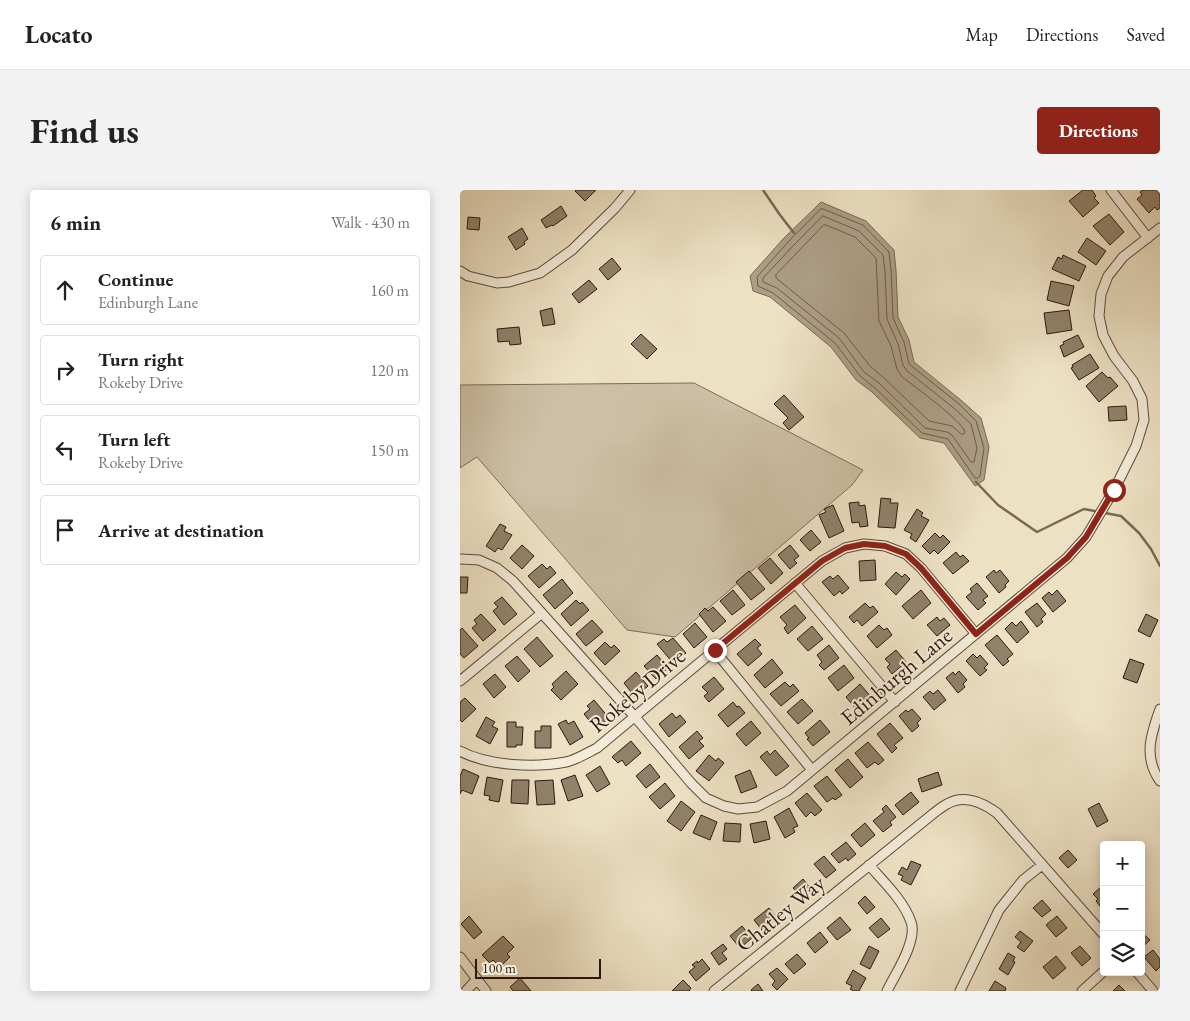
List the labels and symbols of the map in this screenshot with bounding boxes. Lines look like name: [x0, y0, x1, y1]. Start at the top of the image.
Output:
route start: [1103, 479, 1126, 502]
street label: Edinburgh Lane: [834, 621, 959, 732]
route end: [704, 639, 727, 662]
street label: Rokeby Drive: [583, 641, 692, 739]
street label: Chatley Way: [730, 868, 831, 958]
scale bar: [475, 956, 601, 979]

